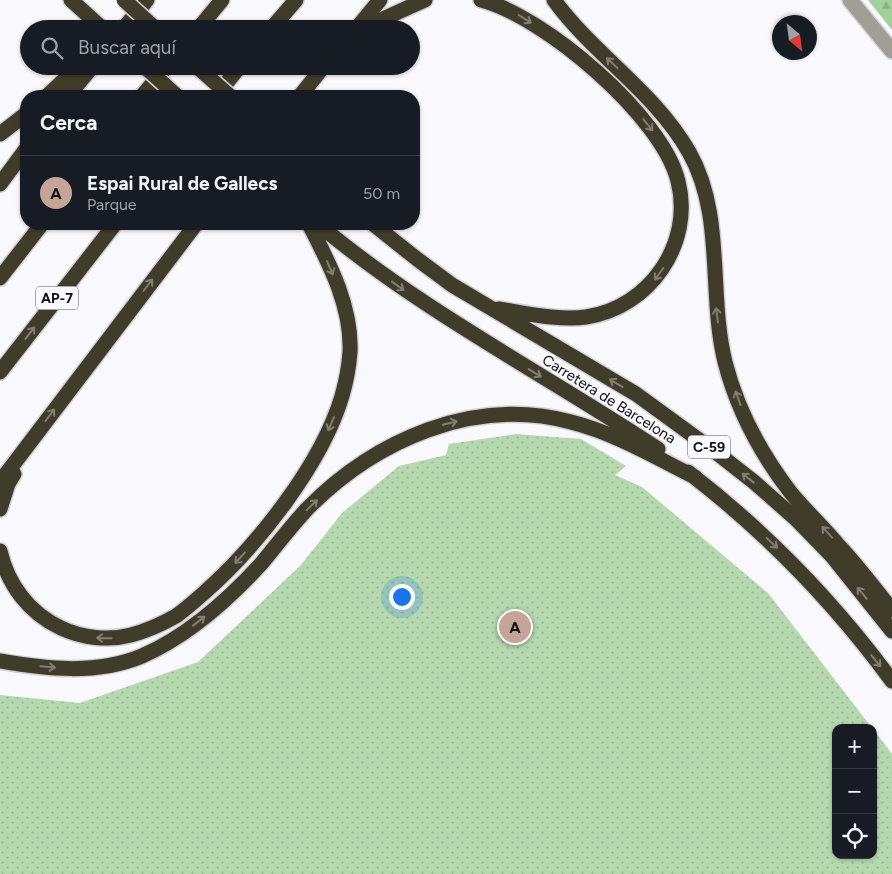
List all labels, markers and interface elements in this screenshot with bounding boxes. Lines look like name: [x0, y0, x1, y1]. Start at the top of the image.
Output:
one-way arrow: [518, 14, 532, 25]
north arrow: [772, 15, 817, 60]
search box: [20, 20, 420, 75]
icon: search: [38, 34, 66, 62]
text: Buscar aquí: [78, 36, 176, 59]
one-way arrow: [606, 57, 619, 69]
text: Cerca: [40, 110, 97, 135]
one-way arrow: [642, 118, 653, 131]
text: Espai Rural de Gallecs: [87, 172, 277, 195]
text: A: [50, 184, 62, 203]
text: 50 m: [363, 184, 400, 203]
text: Parque: [87, 195, 137, 214]
one-way arrow: [326, 260, 336, 275]
one-way arrow: [654, 267, 665, 280]
one-way arrow: [143, 278, 153, 292]
one-way arrow: [391, 280, 404, 291]
road number: AP-7: [36, 286, 78, 310]
one-way arrow: [712, 307, 722, 323]
one-way arrow: [25, 326, 35, 340]
street label: Carretera de Barcelona: [539, 351, 679, 447]
one-way arrow: [528, 368, 542, 378]
one-way arrow: [610, 377, 624, 387]
one-way arrow: [733, 391, 742, 406]
one-way arrow: [45, 408, 55, 422]
one-way arrow: [326, 416, 335, 431]
one-way arrow: [442, 418, 458, 427]
road number: C-59: [688, 436, 730, 458]
one-way arrow: [742, 472, 755, 483]
one-way arrow: [306, 499, 319, 511]
one-way arrow: [821, 526, 833, 539]
one-way arrow: [765, 537, 778, 549]
one-way arrow: [234, 551, 246, 564]
your location: [389, 584, 415, 610]
one-way arrow: [856, 587, 867, 600]
pin: A: [499, 608, 531, 646]
one-way arrow: [192, 616, 205, 627]
one-way arrow: [96, 633, 112, 642]
one-way arrow: [871, 655, 882, 668]
one-way arrow: [40, 662, 56, 672]
map controls: [832, 724, 877, 859]
button: +: [832, 724, 877, 769]
button: −: [832, 769, 877, 814]
button: locate: [832, 814, 877, 859]

